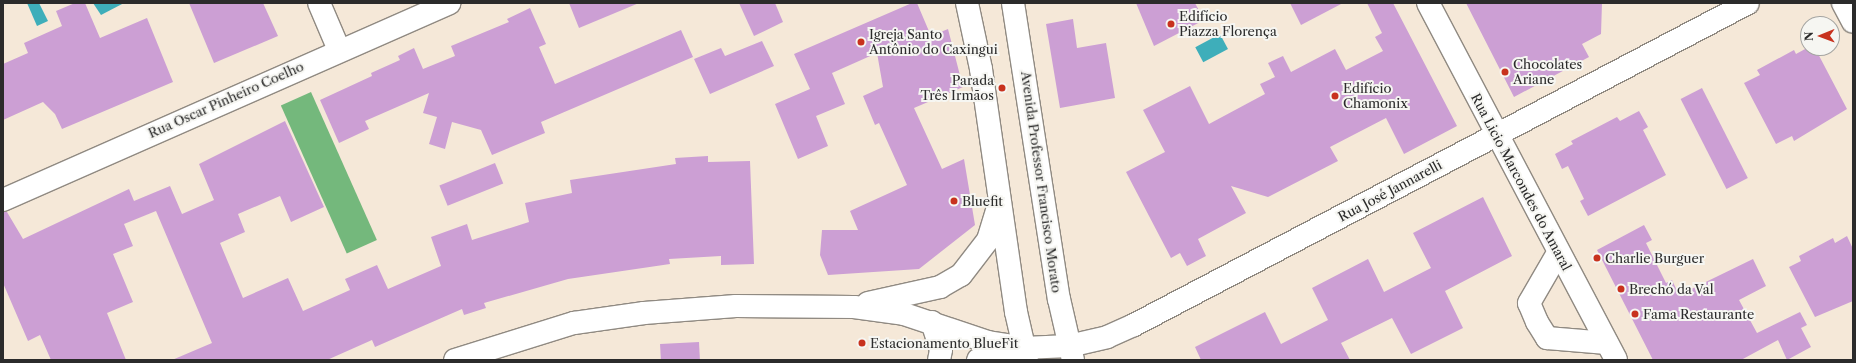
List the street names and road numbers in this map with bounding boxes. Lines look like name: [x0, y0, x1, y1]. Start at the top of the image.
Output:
street label: Rua Oscar Pinheiro Coelho: [146, 59, 306, 141]
street label: Avenida Professor Francisco Morato: [1018, 70, 1064, 294]
street label: Rua Licio Marcondes do Amaral: [1467, 90, 1575, 274]
street label: Rua José Jannarelli: [1335, 157, 1445, 225]

